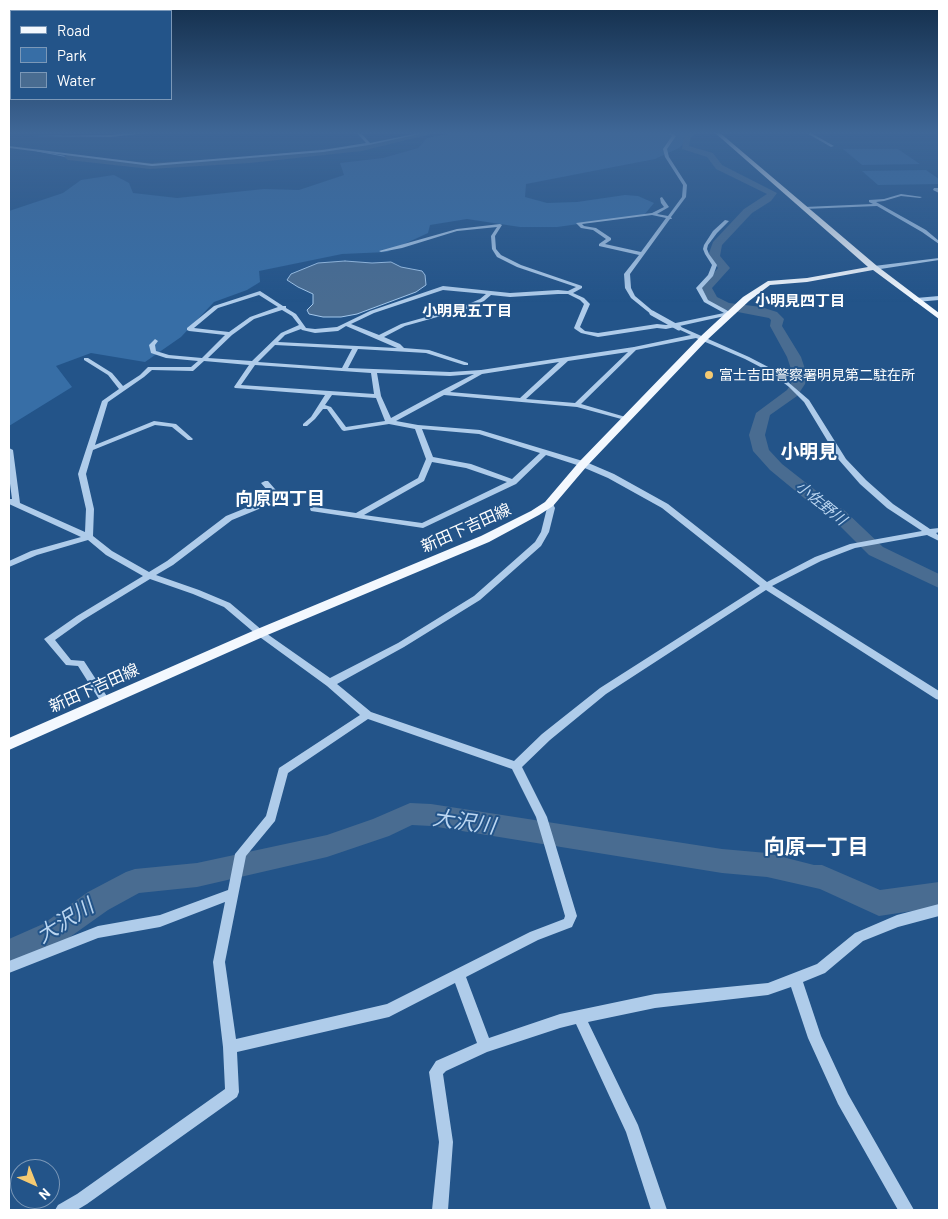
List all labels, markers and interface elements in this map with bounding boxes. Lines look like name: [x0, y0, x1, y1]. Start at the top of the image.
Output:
legend: [10, 10, 172, 100]
text: Road: [57, 21, 90, 39]
text: Park: [57, 46, 86, 64]
text: Water: [57, 71, 96, 89]
district label: 小明見四丁目: [755, 292, 845, 310]
district label: 小明見五丁目: [422, 302, 512, 320]
place label: 富士吉田警察署明見第二駐在所: [719, 367, 915, 383]
marker: 富士吉田警察署明見第二駐在所: [703, 369, 715, 381]
district label: 小明見: [781, 441, 837, 463]
water label: 小佐野川: [792, 477, 850, 529]
district label: 向原四丁目: [235, 488, 325, 510]
street label: 新田下吉田線: [418, 500, 514, 556]
street label: 新田下吉田線: [46, 660, 142, 716]
water label: 大沢川: [431, 805, 497, 839]
district label: 向原一丁目: [764, 834, 868, 860]
water label: 大沢川: [32, 894, 98, 948]
north arrow: [10, 1159, 60, 1209]
text: N: [36, 1185, 54, 1204]

